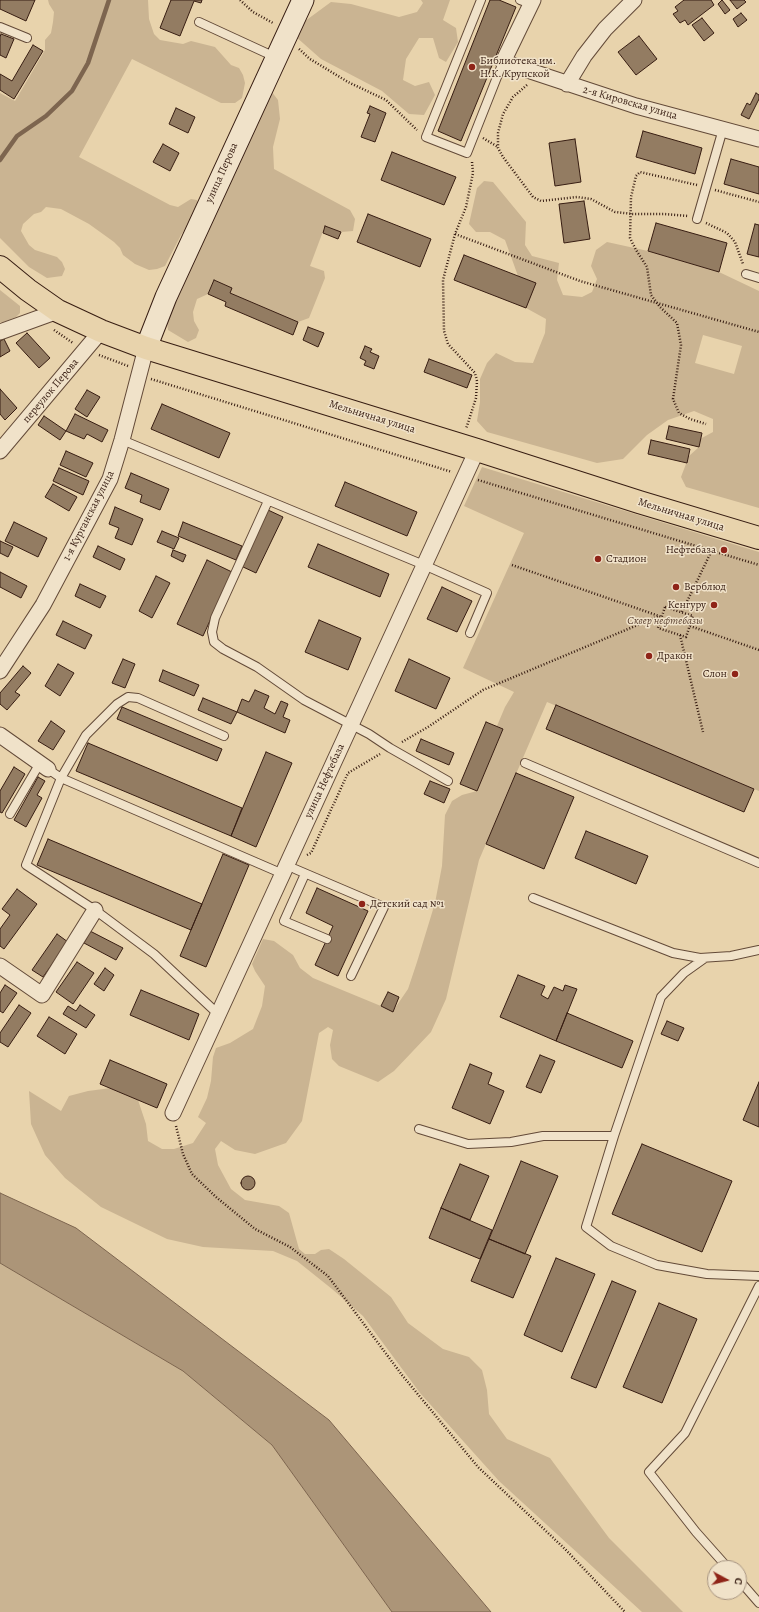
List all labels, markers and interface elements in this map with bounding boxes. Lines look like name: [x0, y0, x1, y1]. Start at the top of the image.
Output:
place label: Библиотека им. Н.К. Крупской: [480, 54, 556, 80]
marker: Библиотека им. Н.К. Крупской: [467, 62, 477, 72]
street label: 2-я Кировская улица: [581, 83, 679, 123]
street label: улица Перова: [203, 141, 241, 205]
street label: переулок Перова: [20, 356, 82, 426]
street label: Мельничная улица: [327, 398, 417, 436]
street label: 1-я Курганская улица: [61, 469, 117, 563]
street label: Мельничная улица: [636, 496, 726, 534]
place label: Нефтебаза: [666, 543, 716, 557]
marker: Нефтебаза: [719, 545, 729, 555]
place label: Стадион: [606, 552, 647, 566]
marker: Стадион: [593, 554, 603, 564]
place label: Верблюд: [684, 580, 726, 594]
marker: Верблюд: [671, 582, 681, 592]
place label: Кенгуру: [668, 598, 706, 612]
marker: Кенгуру: [709, 600, 719, 610]
park label: Сквер нефтебазы: [627, 614, 703, 628]
place label: Дракон: [657, 649, 692, 663]
marker: Дракон: [644, 651, 654, 661]
place label: Слон: [703, 667, 727, 681]
marker: Слон: [730, 669, 740, 679]
street label: улица Нефтебаза: [302, 742, 348, 820]
place label: Детский сад №1: [370, 897, 444, 911]
marker: Детский сад №1: [357, 899, 367, 909]
north arrow: [707, 1560, 747, 1600]
text: С: [731, 1577, 746, 1586]

